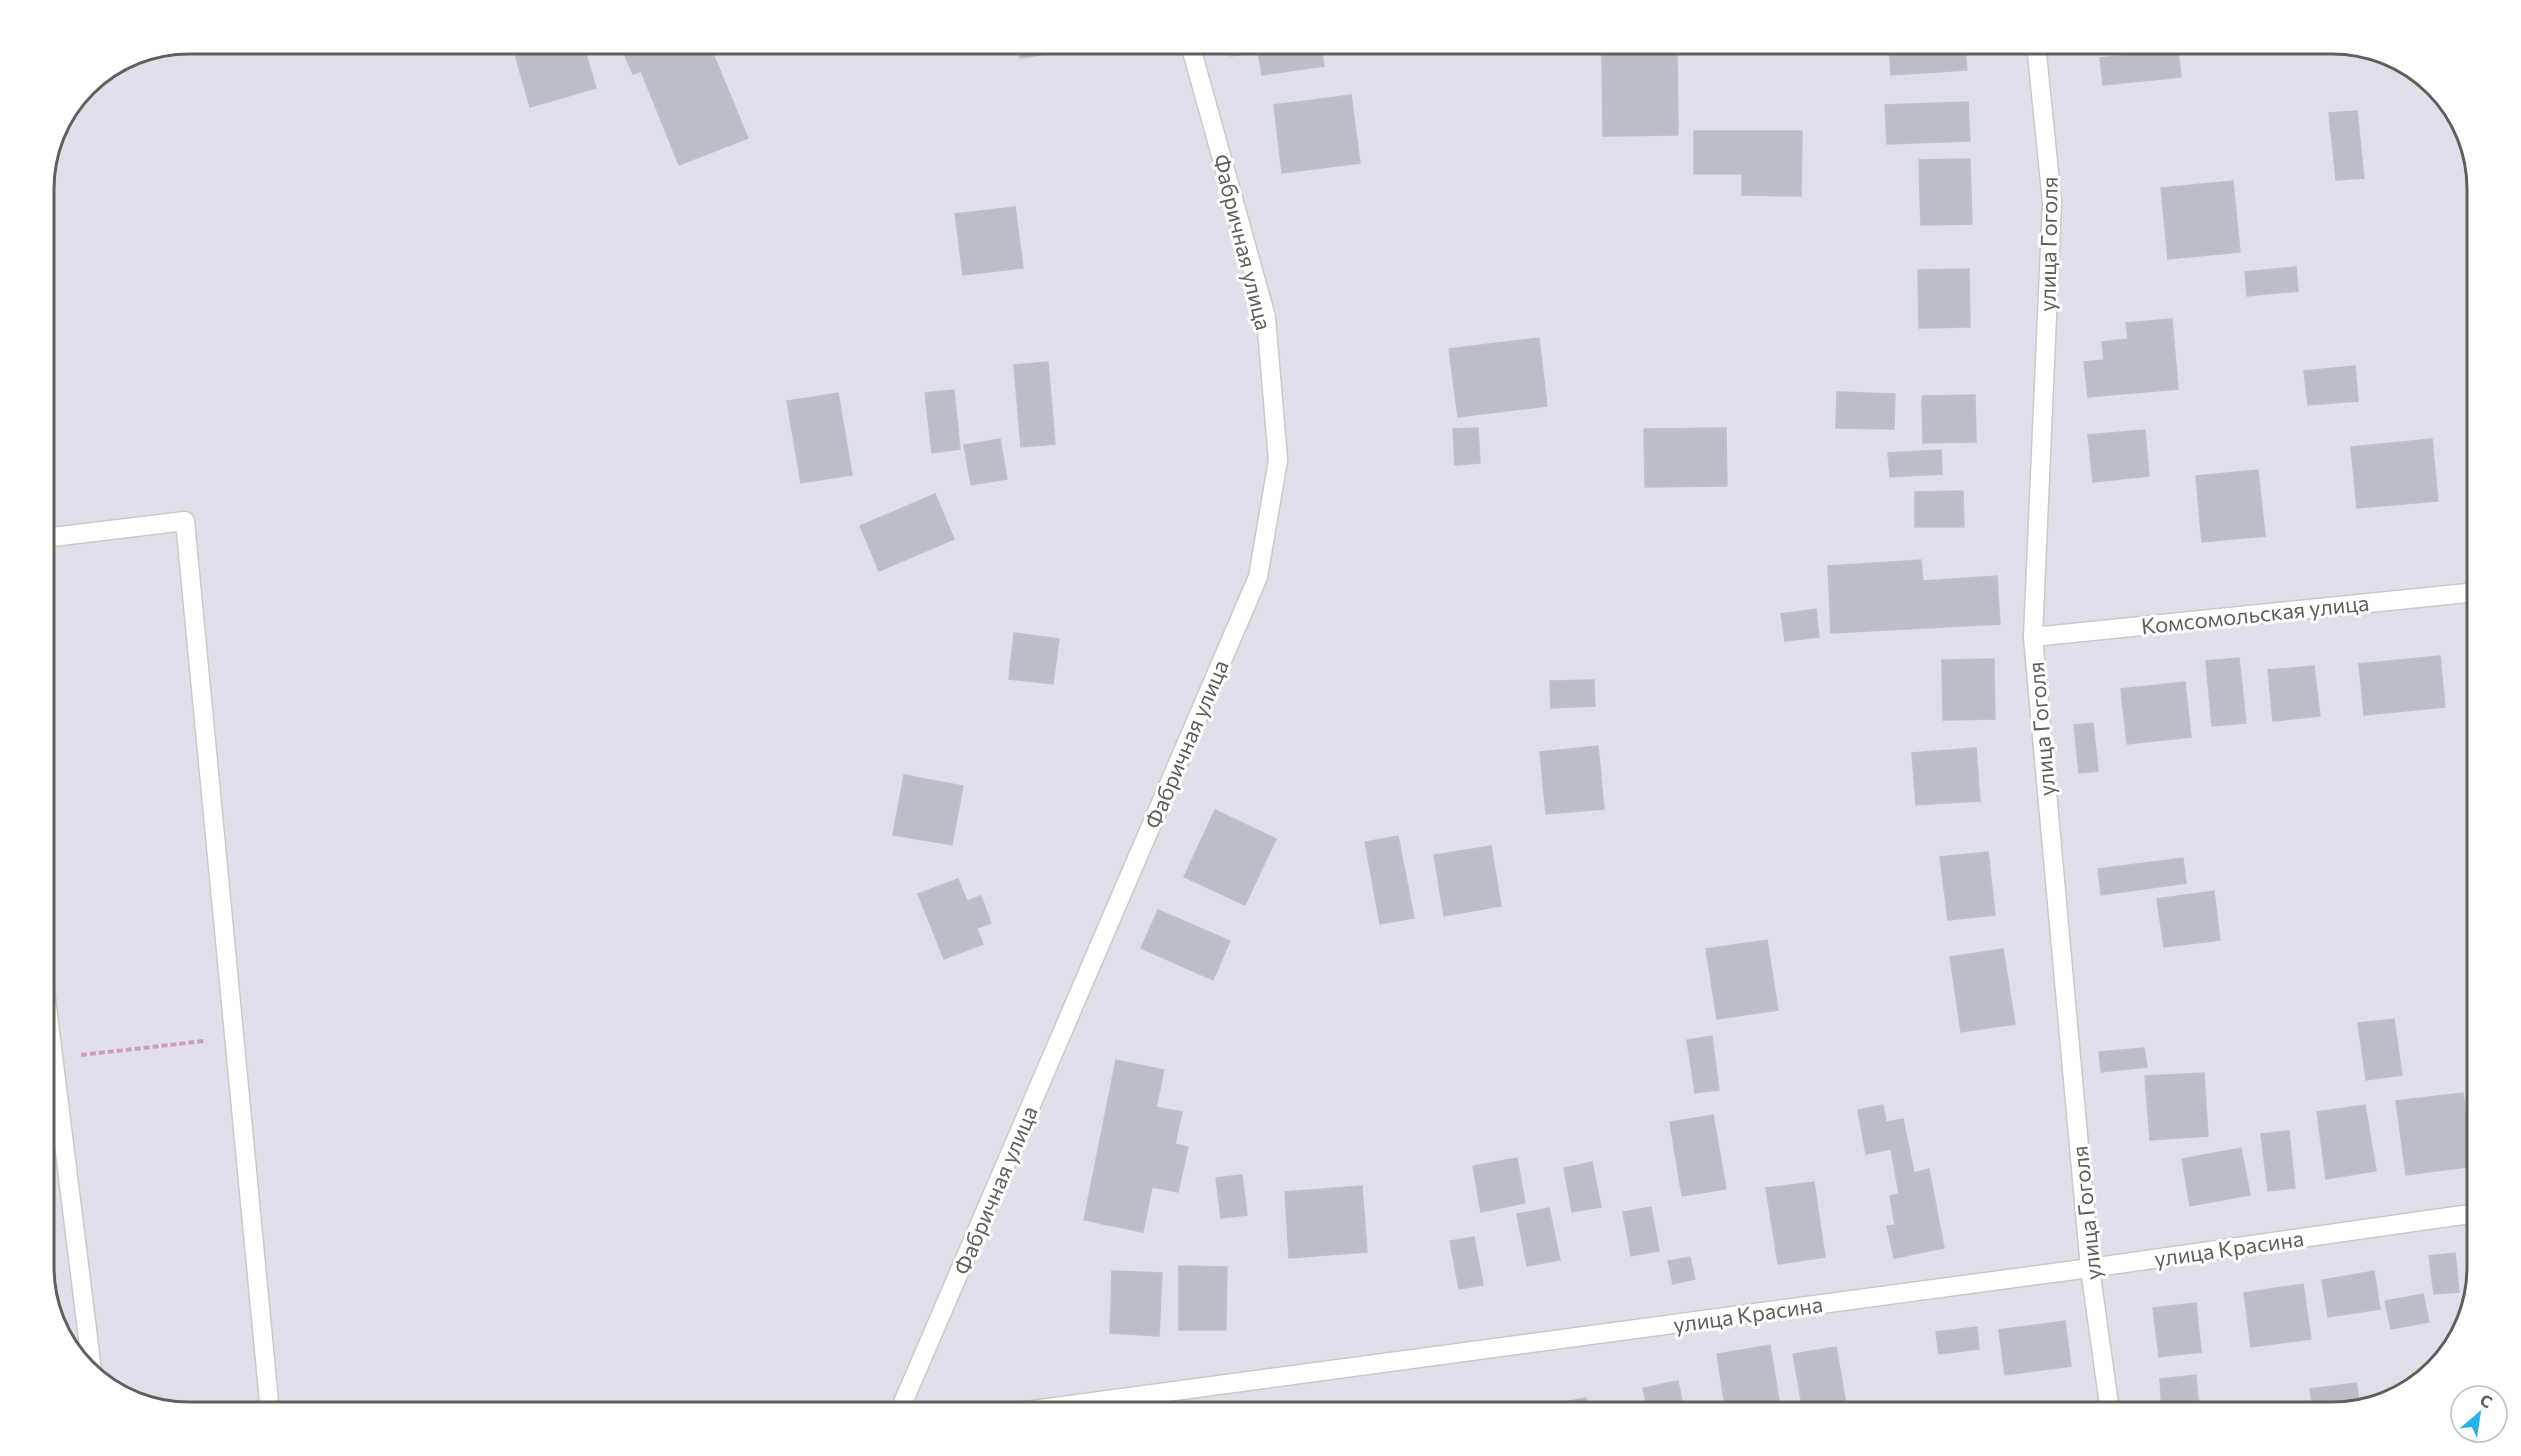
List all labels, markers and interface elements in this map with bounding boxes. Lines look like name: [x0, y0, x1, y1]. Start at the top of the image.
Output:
street label: Фабричная улица: [1208, 151, 1278, 333]
street label: улица Гоголя: [2033, 176, 2063, 312]
street label: Комсомольская улица: [2140, 589, 2370, 639]
street label: Фабричная улица: [1138, 656, 1234, 832]
street label: улица Гоголя: [2022, 661, 2060, 797]
street label: Фабричная улица: [947, 1102, 1043, 1278]
street label: улица Гоголя: [2066, 1144, 2106, 1282]
street label: улица Красина: [2152, 1224, 2306, 1272]
street label: улица Красина: [1671, 1290, 1825, 1338]
north arrow: [2449, 1384, 2509, 1444]
text: С: [2477, 1389, 2496, 1411]

